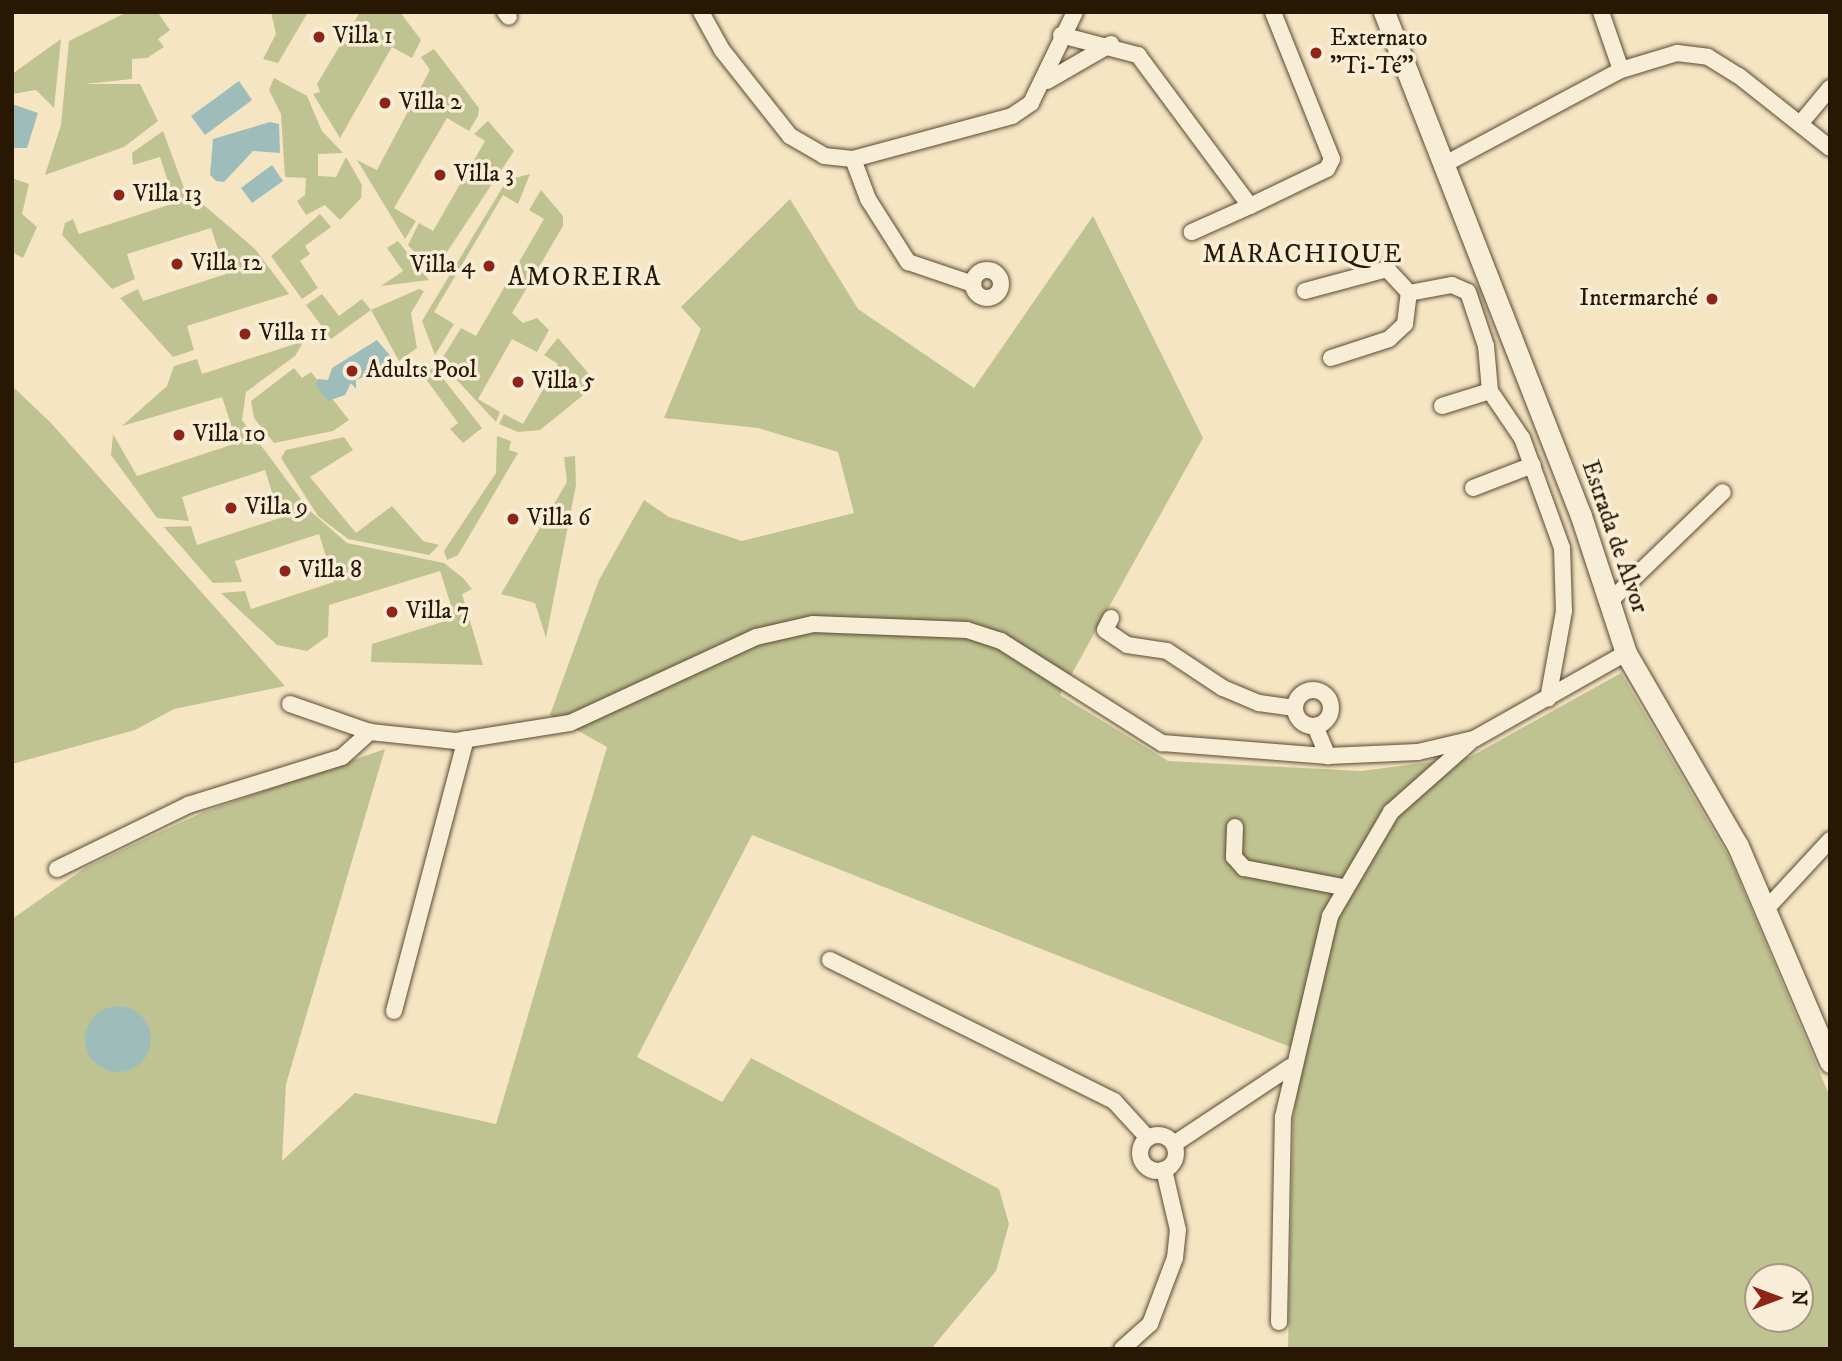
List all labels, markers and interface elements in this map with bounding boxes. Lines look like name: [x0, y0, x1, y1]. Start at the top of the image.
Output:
place label: Villa 1: [333, 23, 393, 51]
place label: Externato "Ti-Té": [1330, 25, 1427, 81]
marker: Villa 1: [311, 29, 327, 45]
marker: Externato "Ti-Té": [1308, 45, 1324, 61]
place label: Villa 2: [399, 89, 462, 117]
marker: Villa 2: [377, 95, 393, 111]
place label: Villa 3: [454, 161, 514, 189]
marker: Villa 3: [432, 167, 448, 183]
place label: Villa 13: [133, 181, 202, 209]
marker: Villa 13: [111, 187, 127, 203]
district label: MARACHIQUE: [1204, 239, 1402, 271]
place label: Villa 12: [191, 250, 263, 278]
place label: Villa 4: [410, 252, 475, 280]
marker: Villa 12: [169, 256, 185, 272]
marker: Villa 4: [481, 258, 497, 274]
district label: AMOREIRA: [509, 262, 661, 294]
place label: Intermarché: [1579, 285, 1698, 313]
marker: Intermarché: [1704, 291, 1720, 307]
place label: Villa 11: [259, 320, 328, 348]
marker: Villa 11: [237, 326, 253, 342]
place label: Adults Pool: [366, 357, 477, 385]
marker: Adults Pool: [344, 363, 360, 379]
place label: Villa 5: [532, 368, 595, 396]
marker: Villa 5: [510, 374, 526, 390]
place label: Villa 10: [193, 421, 266, 449]
marker: Villa 10: [171, 427, 187, 443]
street label: Estrada de Alvor: [1574, 457, 1654, 617]
place label: Villa 9: [245, 494, 308, 522]
marker: Villa 9: [223, 500, 239, 516]
place label: Villa 6: [527, 505, 590, 533]
marker: Villa 6: [505, 511, 521, 527]
place label: Villa 8: [299, 557, 362, 585]
marker: Villa 8: [277, 563, 293, 579]
place label: Villa 7: [406, 598, 470, 626]
marker: Villa 7: [384, 604, 400, 620]
north arrow: [1744, 1263, 1814, 1333]
text: N: [1787, 1290, 1810, 1306]

